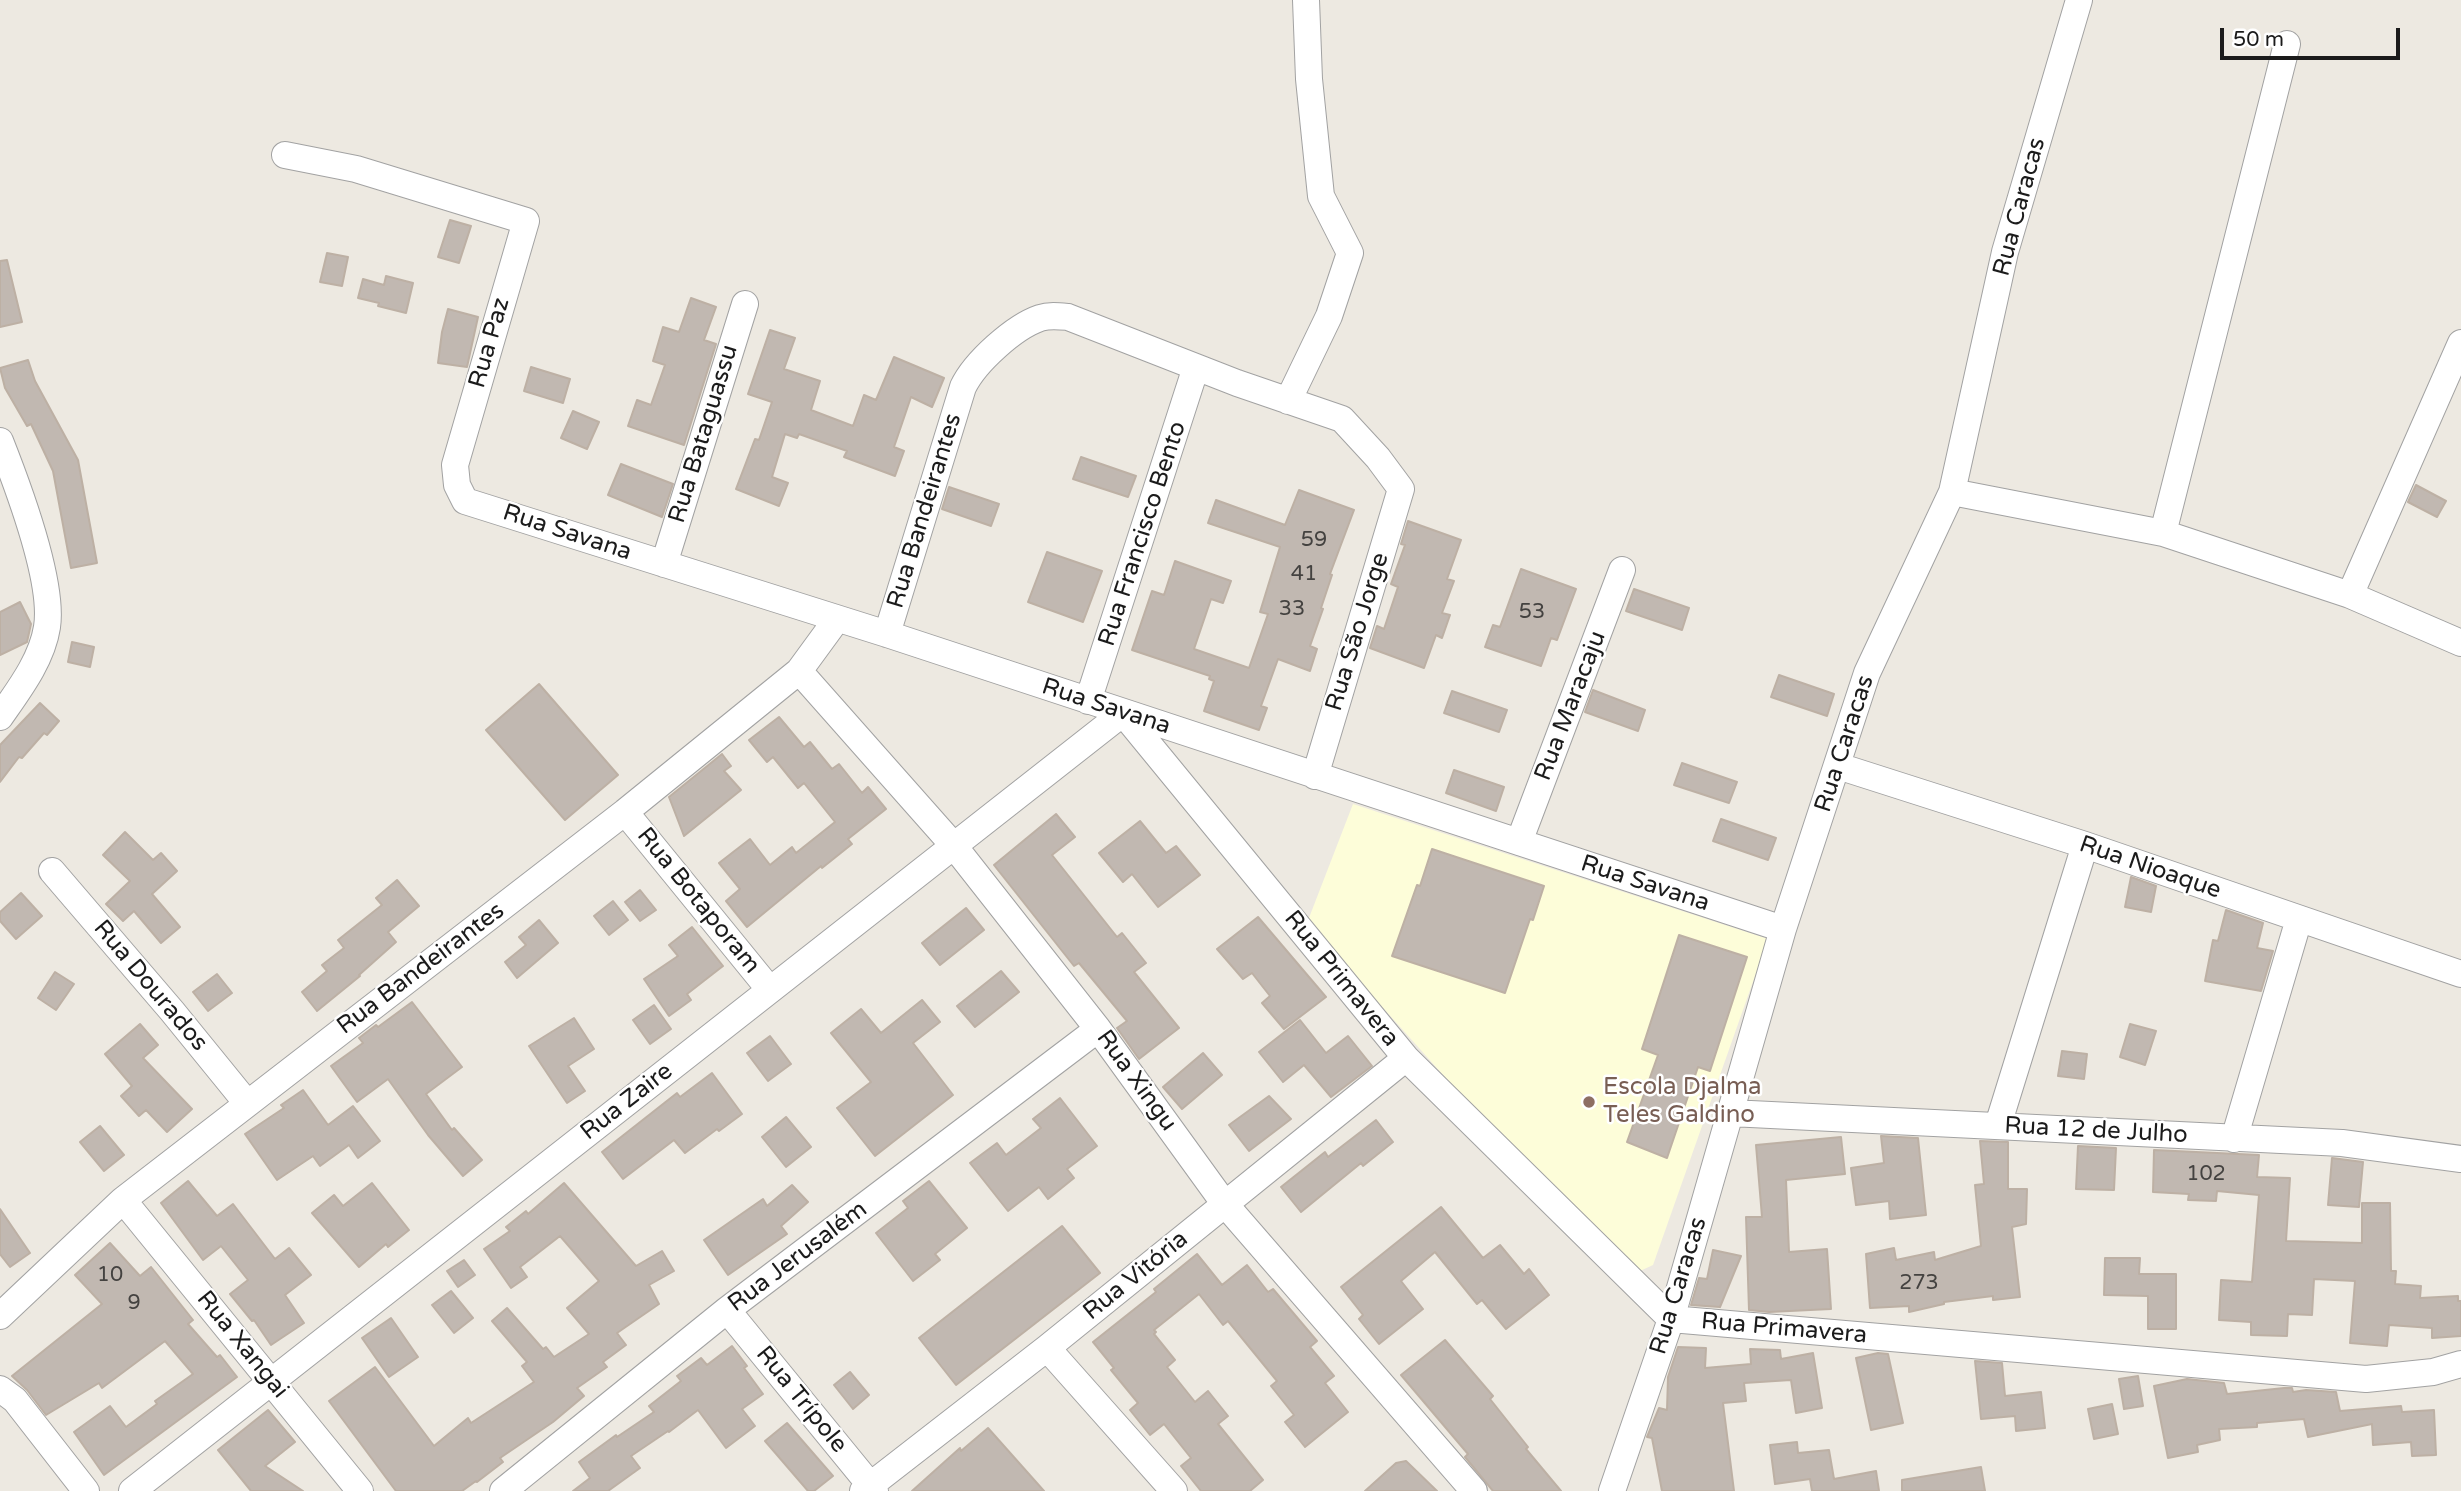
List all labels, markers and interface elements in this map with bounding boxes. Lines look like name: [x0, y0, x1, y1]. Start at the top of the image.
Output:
scale bar: [2223, 14, 2403, 58]
text: 50 m: [2233, 27, 2284, 52]
street label: Rua Caracas: [1988, 135, 2052, 279]
street label: Rua Paz: [463, 295, 517, 391]
street label: Rua Bataguassu: [663, 341, 745, 527]
street label: Rua Bandeirantes: [882, 410, 968, 612]
street label: Rua Francisco Bento: [1093, 418, 1193, 650]
street label: Rua Savana: [499, 499, 635, 567]
house number: 59: [1301, 527, 1327, 553]
street label: Rua São Jorge: [1320, 549, 1396, 715]
house number: 41: [1291, 561, 1317, 587]
house number: 33: [1279, 596, 1305, 622]
house number: 53: [1519, 599, 1545, 625]
street label: Rua Maracaju: [1529, 627, 1613, 785]
street label: Rua Caracas: [1809, 672, 1881, 816]
street label: Rua Savana: [1038, 673, 1174, 741]
street label: Rua Botaporam: [630, 822, 766, 980]
street label: Rua Nioaque: [2075, 830, 2225, 906]
street label: Rua Savana: [1577, 850, 1713, 918]
street label: Rua Bandeirantes: [332, 897, 510, 1041]
street label: Rua Primavera: [1277, 905, 1405, 1053]
street label: Rua Dourados: [87, 915, 213, 1057]
street label: Rua Xingu: [1090, 1025, 1182, 1137]
street label: Rua Zaire: [575, 1057, 679, 1147]
place label: Escola Djalma Teles Galdino: [1603, 1074, 1762, 1130]
marker: Escola Djalma Teles Galdino: [1581, 1094, 1597, 1110]
street label: Rua 12 de Julho: [2003, 1112, 2189, 1150]
house number: 102: [2186, 1161, 2226, 1187]
street label: Rua Jerusalém: [723, 1195, 873, 1319]
street label: Rua Caracas: [1644, 1214, 1714, 1358]
street label: Rua Vitória: [1078, 1225, 1194, 1327]
house number: 10: [97, 1262, 123, 1288]
house number: 273: [1899, 1270, 1939, 1296]
street label: Rua Xangai: [190, 1285, 294, 1405]
house number: 9: [127, 1290, 141, 1316]
street label: Rua Primavera: [1700, 1307, 1868, 1351]
street label: Rua Trípole: [749, 1341, 853, 1459]

